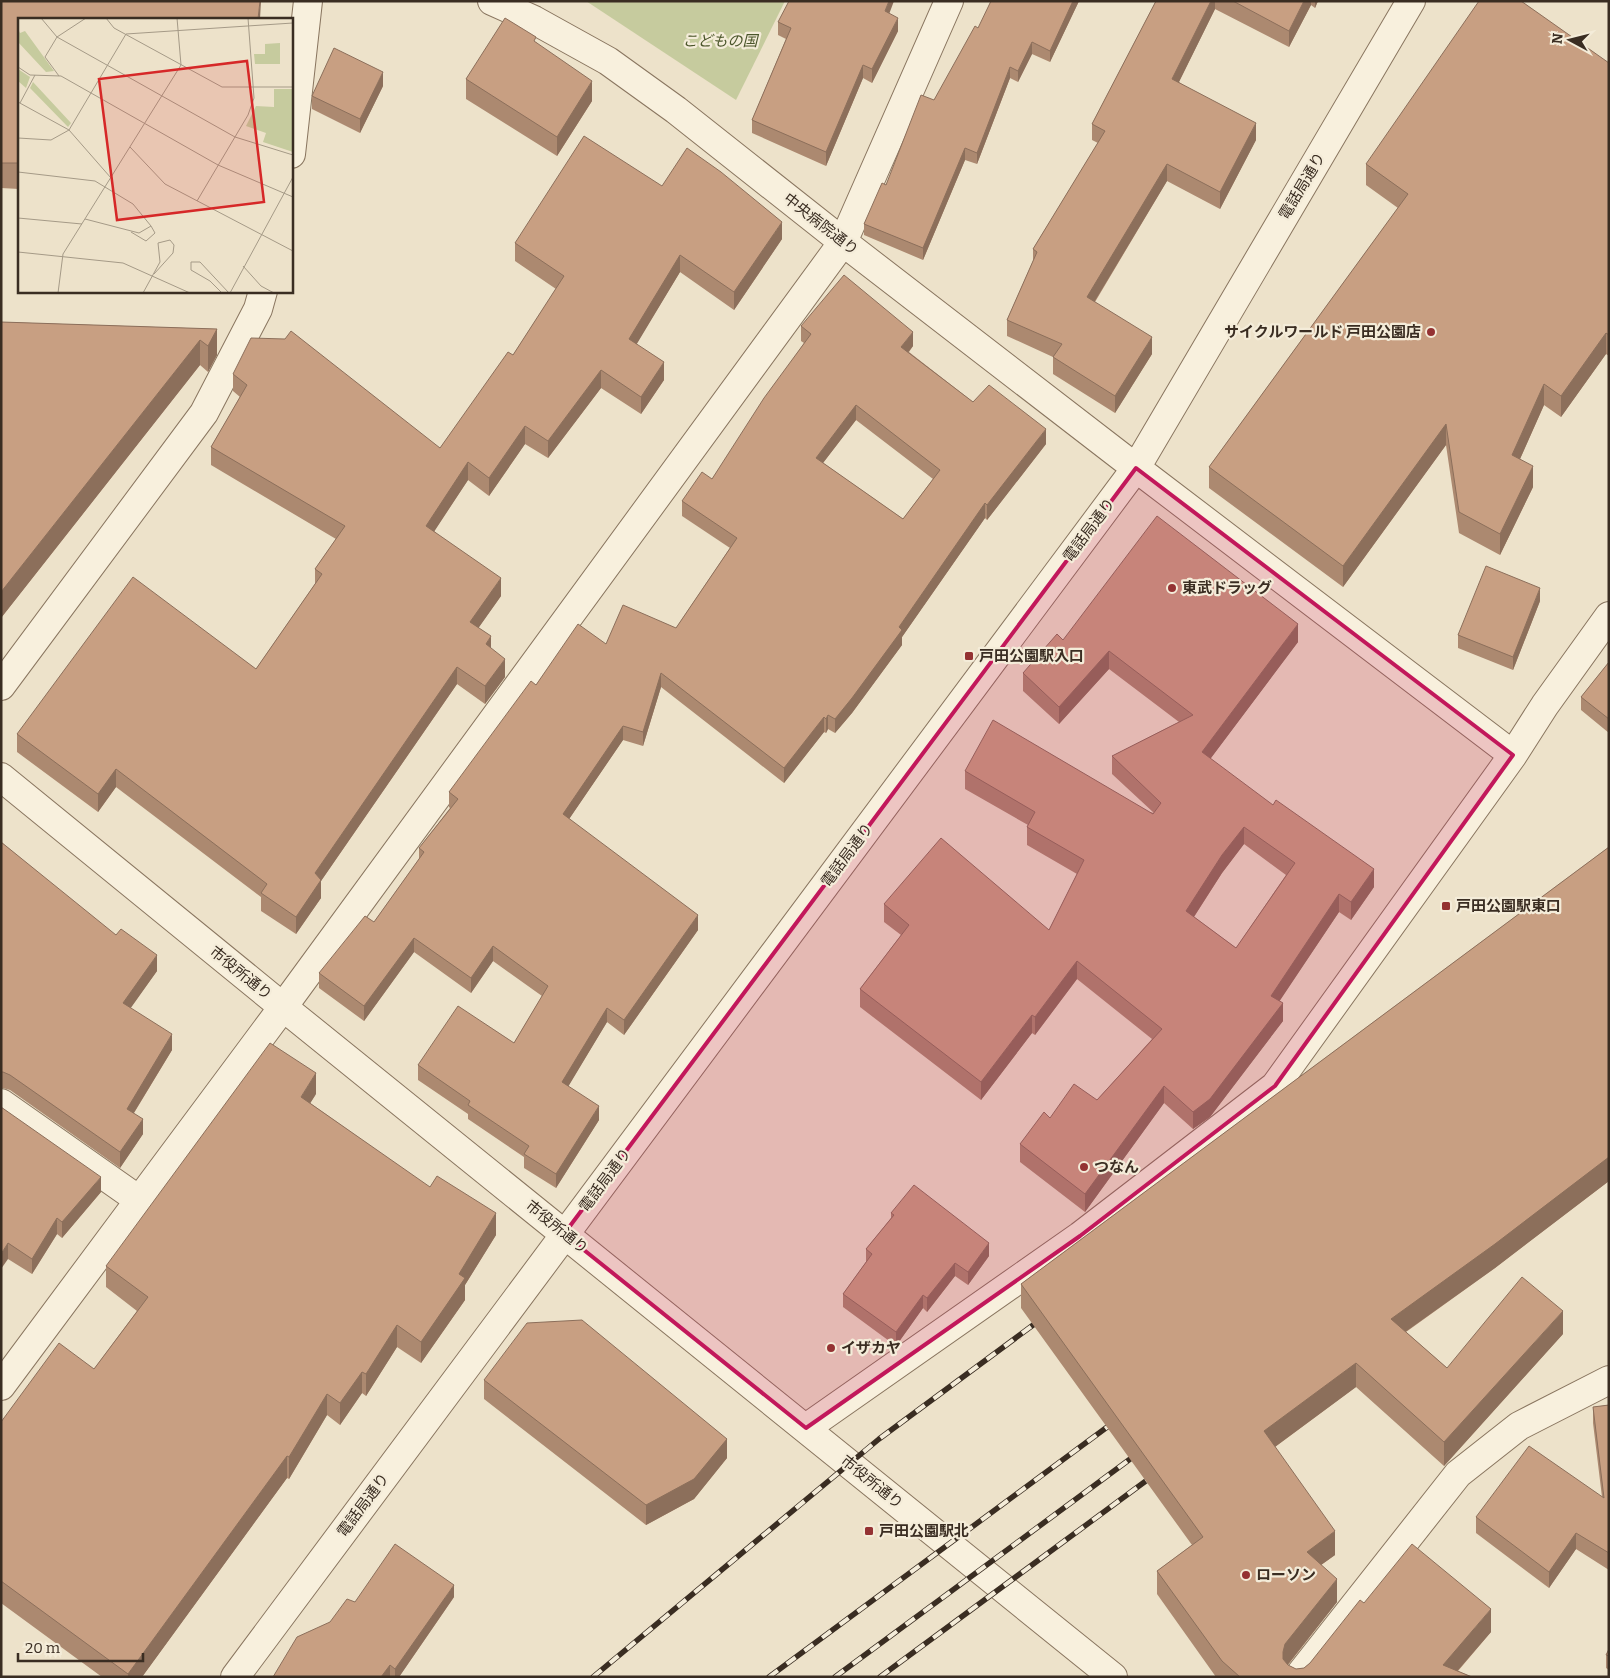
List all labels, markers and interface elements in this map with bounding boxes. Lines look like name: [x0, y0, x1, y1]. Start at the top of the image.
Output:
north arrow: [1545, 15, 1595, 65]
inset map: [18, 18, 292, 292]
park label: こどもの国: [682, 32, 759, 50]
text: N: [1548, 32, 1567, 45]
street label: 電話局通り: [1275, 149, 1329, 223]
street label: 中央病院通り: [780, 189, 862, 259]
place label: サイクルワールド 戸田公園店: [1224, 323, 1421, 341]
marker: サイクルワールド 戸田公園店: [1425, 326, 1437, 338]
street label: 電話局通り: [1059, 495, 1119, 565]
place label: 東武ドラッグ: [1182, 579, 1272, 597]
marker: 東武ドラッグ: [1166, 582, 1178, 594]
place label: 戸田公園駅入口: [979, 647, 1084, 665]
marker: 戸田公園駅入口: [963, 650, 975, 662]
street label: 電話局通り: [817, 820, 877, 890]
place label: 戸田公園駅東口: [1456, 897, 1561, 915]
marker: 戸田公園駅東口: [1440, 900, 1452, 912]
street label: 市役所通り: [206, 942, 276, 1004]
street label: 電話局通り: [575, 1145, 635, 1215]
place label: つなん: [1094, 1158, 1139, 1176]
marker: つなん: [1078, 1161, 1090, 1173]
street label: 市役所通り: [522, 1196, 592, 1258]
place label: イザカヤ: [841, 1339, 901, 1357]
marker: イザカヤ: [825, 1342, 837, 1354]
street label: 市役所通り: [837, 1451, 907, 1513]
street label: 電話局通り: [333, 1470, 393, 1540]
place label: 戸田公園駅北: [879, 1522, 969, 1540]
marker: 戸田公園駅北: [863, 1525, 875, 1537]
place label: ローソン: [1256, 1566, 1316, 1584]
marker: ローソン: [1240, 1569, 1252, 1581]
scale bar: [18, 1630, 142, 1662]
text: 20 m: [25, 1639, 61, 1657]

